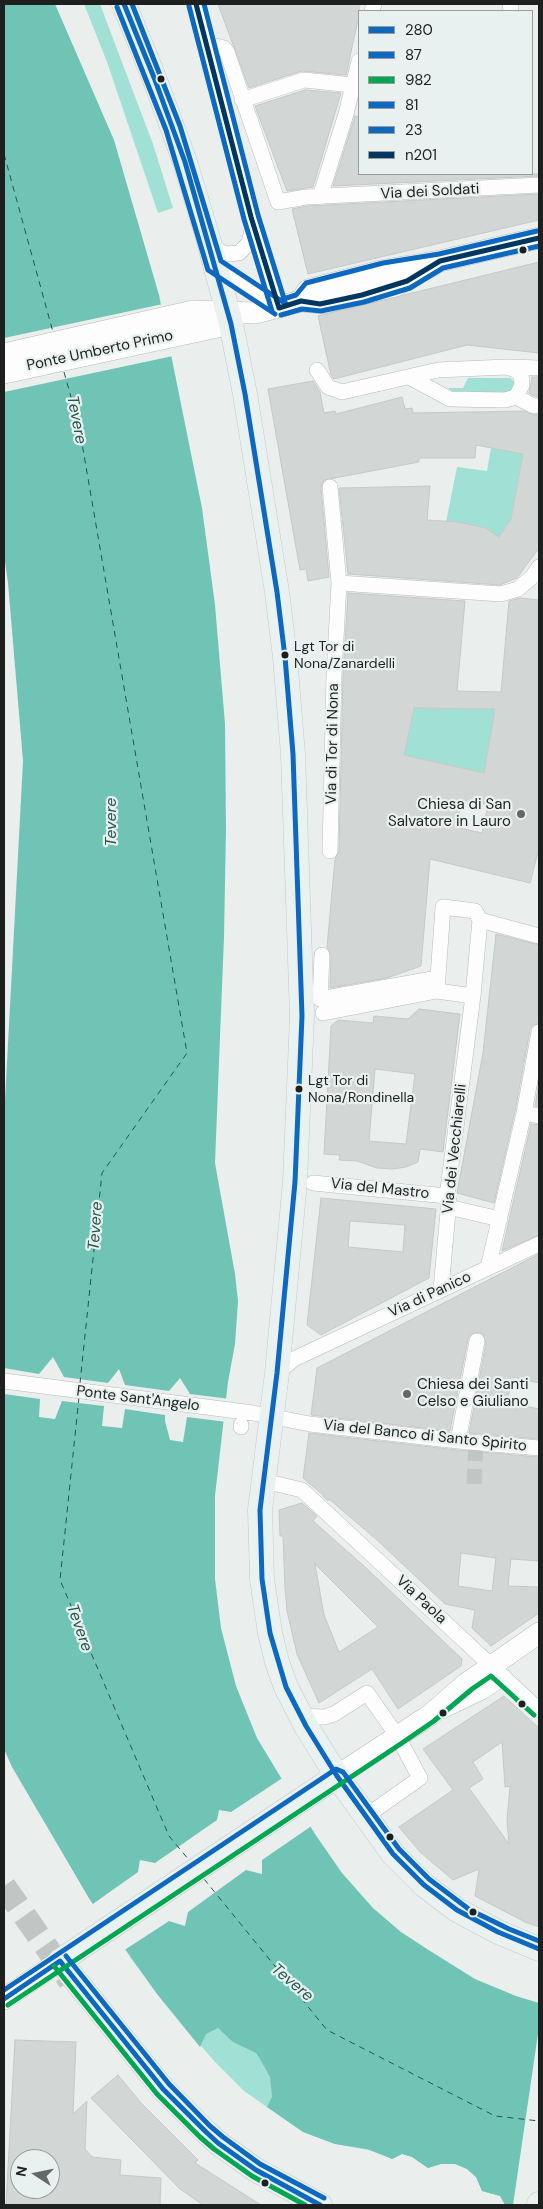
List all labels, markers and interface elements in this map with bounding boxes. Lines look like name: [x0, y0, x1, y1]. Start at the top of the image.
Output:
legend: [358, 10, 533, 175]
text: 280: [405, 20, 433, 40]
text: 87: [405, 45, 422, 65]
text: 982: [405, 70, 432, 90]
unlabelled marker: [156, 74, 166, 84]
text: 81: [405, 95, 419, 115]
text: 23: [405, 120, 423, 140]
text: n201: [405, 145, 437, 165]
street label: Via dei Soldati: [380, 180, 480, 204]
unlabelled marker: [518, 245, 528, 255]
street label: Ponte Umberto Primo: [25, 327, 175, 375]
water label: Tevere: [62, 394, 90, 446]
place label: Lgt Tor di Nona/Zanardelli: [294, 639, 395, 672]
marker: Lgt Tor di Nona/Zanardelli: [280, 650, 290, 660]
street label: Via di Tor di Nona: [323, 683, 343, 805]
place label: Chiesa di San Salvatore in Lauro: [388, 796, 511, 831]
water label: Tevere: [102, 798, 122, 846]
marker: Chiesa di San Salvatore in Lauro: [515, 808, 527, 820]
place label: Lgt Tor di Nona/Rondinella: [308, 1073, 414, 1106]
street label: Via dei Vecchiarelli: [439, 1083, 471, 1215]
marker: Lgt Tor di Nona/Rondinella: [294, 1084, 304, 1094]
street label: Via del Mastro: [330, 1175, 430, 1203]
water label: Tevere: [85, 1201, 107, 1251]
street label: Via di Panico: [386, 1268, 474, 1322]
place label: Chiesa dei Santi Celso e Giuliano: [417, 1376, 529, 1411]
street label: Ponte Sant'Angelo: [75, 1383, 201, 1415]
marker: Chiesa dei Santi Celso e Giuliano: [401, 1388, 413, 1400]
street label: Via del Banco di Santo Spirito: [322, 1416, 528, 1456]
street label: Via Paola: [392, 1572, 450, 1628]
water label: Tevere: [62, 1602, 96, 1654]
unlabelled marker: [517, 1699, 527, 1709]
unlabelled marker: [438, 1708, 448, 1718]
unlabelled marker: [385, 1832, 395, 1842]
unlabelled marker: [468, 1907, 478, 1917]
water label: Tevere: [267, 1960, 317, 2006]
north arrow: [10, 2149, 60, 2199]
text: N: [11, 2165, 31, 2178]
unlabelled marker: [260, 2178, 270, 2188]

